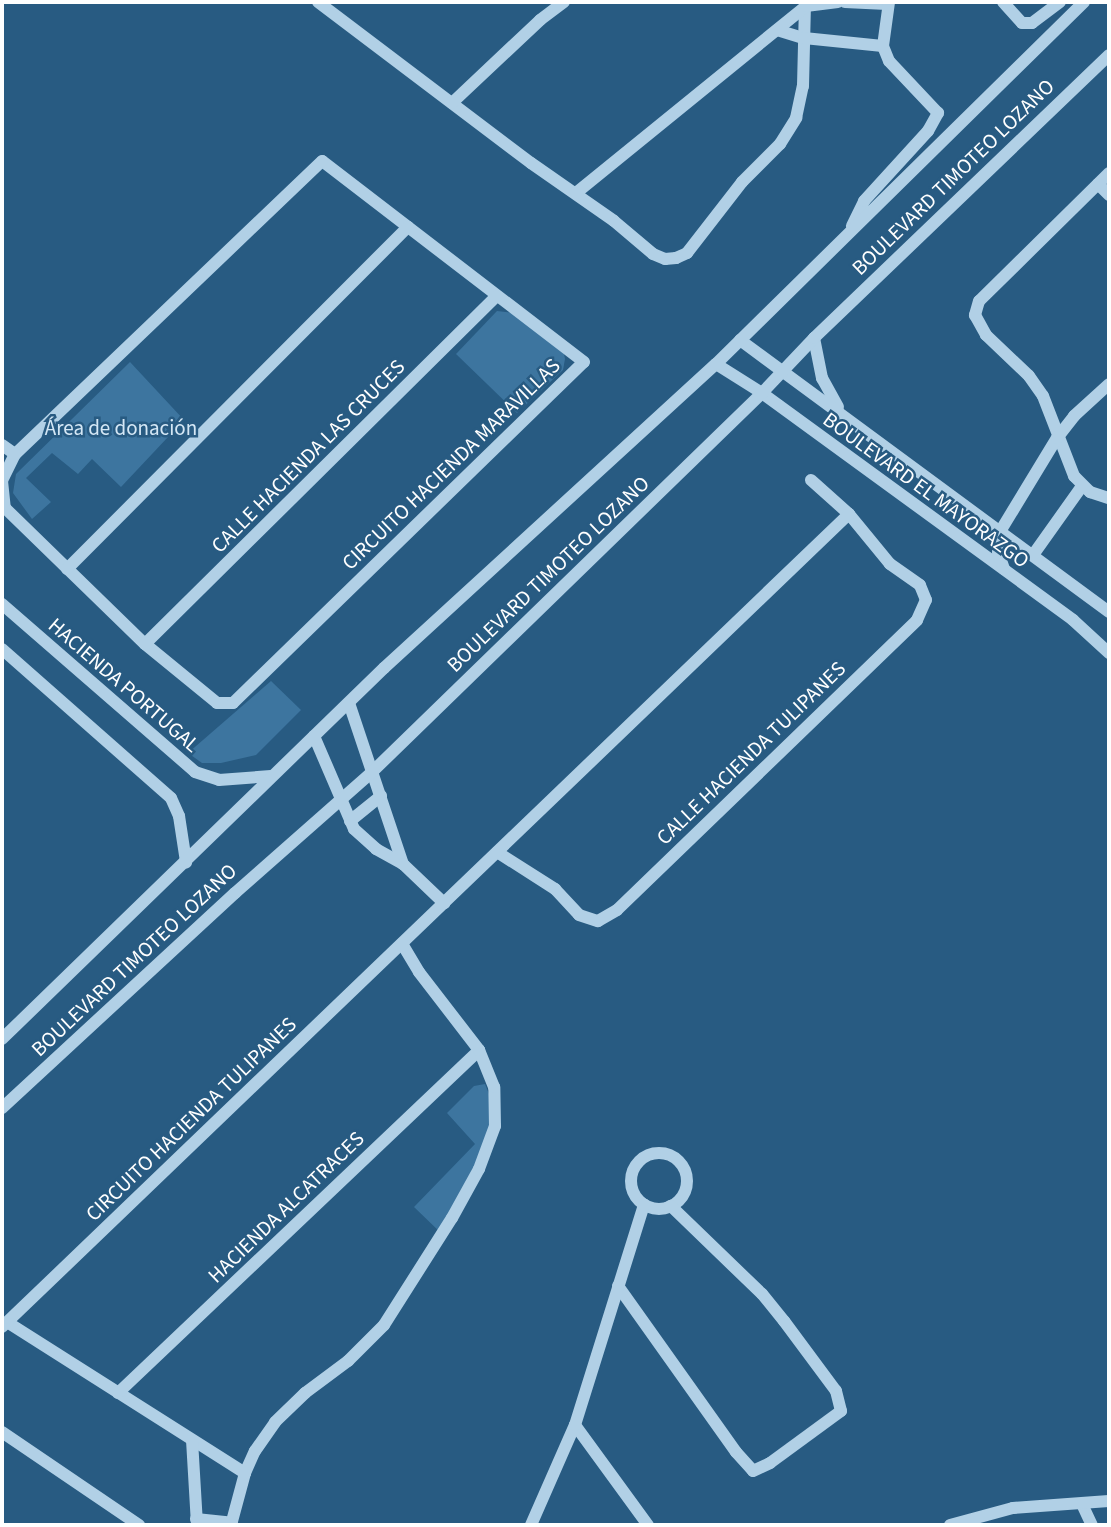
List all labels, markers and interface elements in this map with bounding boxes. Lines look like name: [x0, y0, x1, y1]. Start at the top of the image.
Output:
street label: BOULEVARD TIMOTEO LOZANO: [847, 74, 1059, 280]
street label: CIRCUITO HACIENDA MARAVILLAS: [337, 353, 565, 575]
street label: CALLE HACIENDA LAS CRUCES: [206, 354, 410, 558]
street label: BOULEVARD EL MAYORAZGO: [818, 407, 1034, 573]
park label: Área de donación: [45, 415, 197, 441]
street label: BOULEVARD TIMOTEO LOZANO: [442, 471, 654, 677]
street label: HACIENDA PORTUGAL: [43, 612, 205, 758]
street label: CALLE HACIENDA TULIPANES: [651, 656, 851, 850]
street label: BOULEVARD TIMOTEO LOZANO: [26, 858, 242, 1062]
street label: CIRCUITO HACIENDA TULIPANES: [80, 1012, 302, 1226]
street label: HACIENDA ALCATRACES: [203, 1126, 369, 1288]

